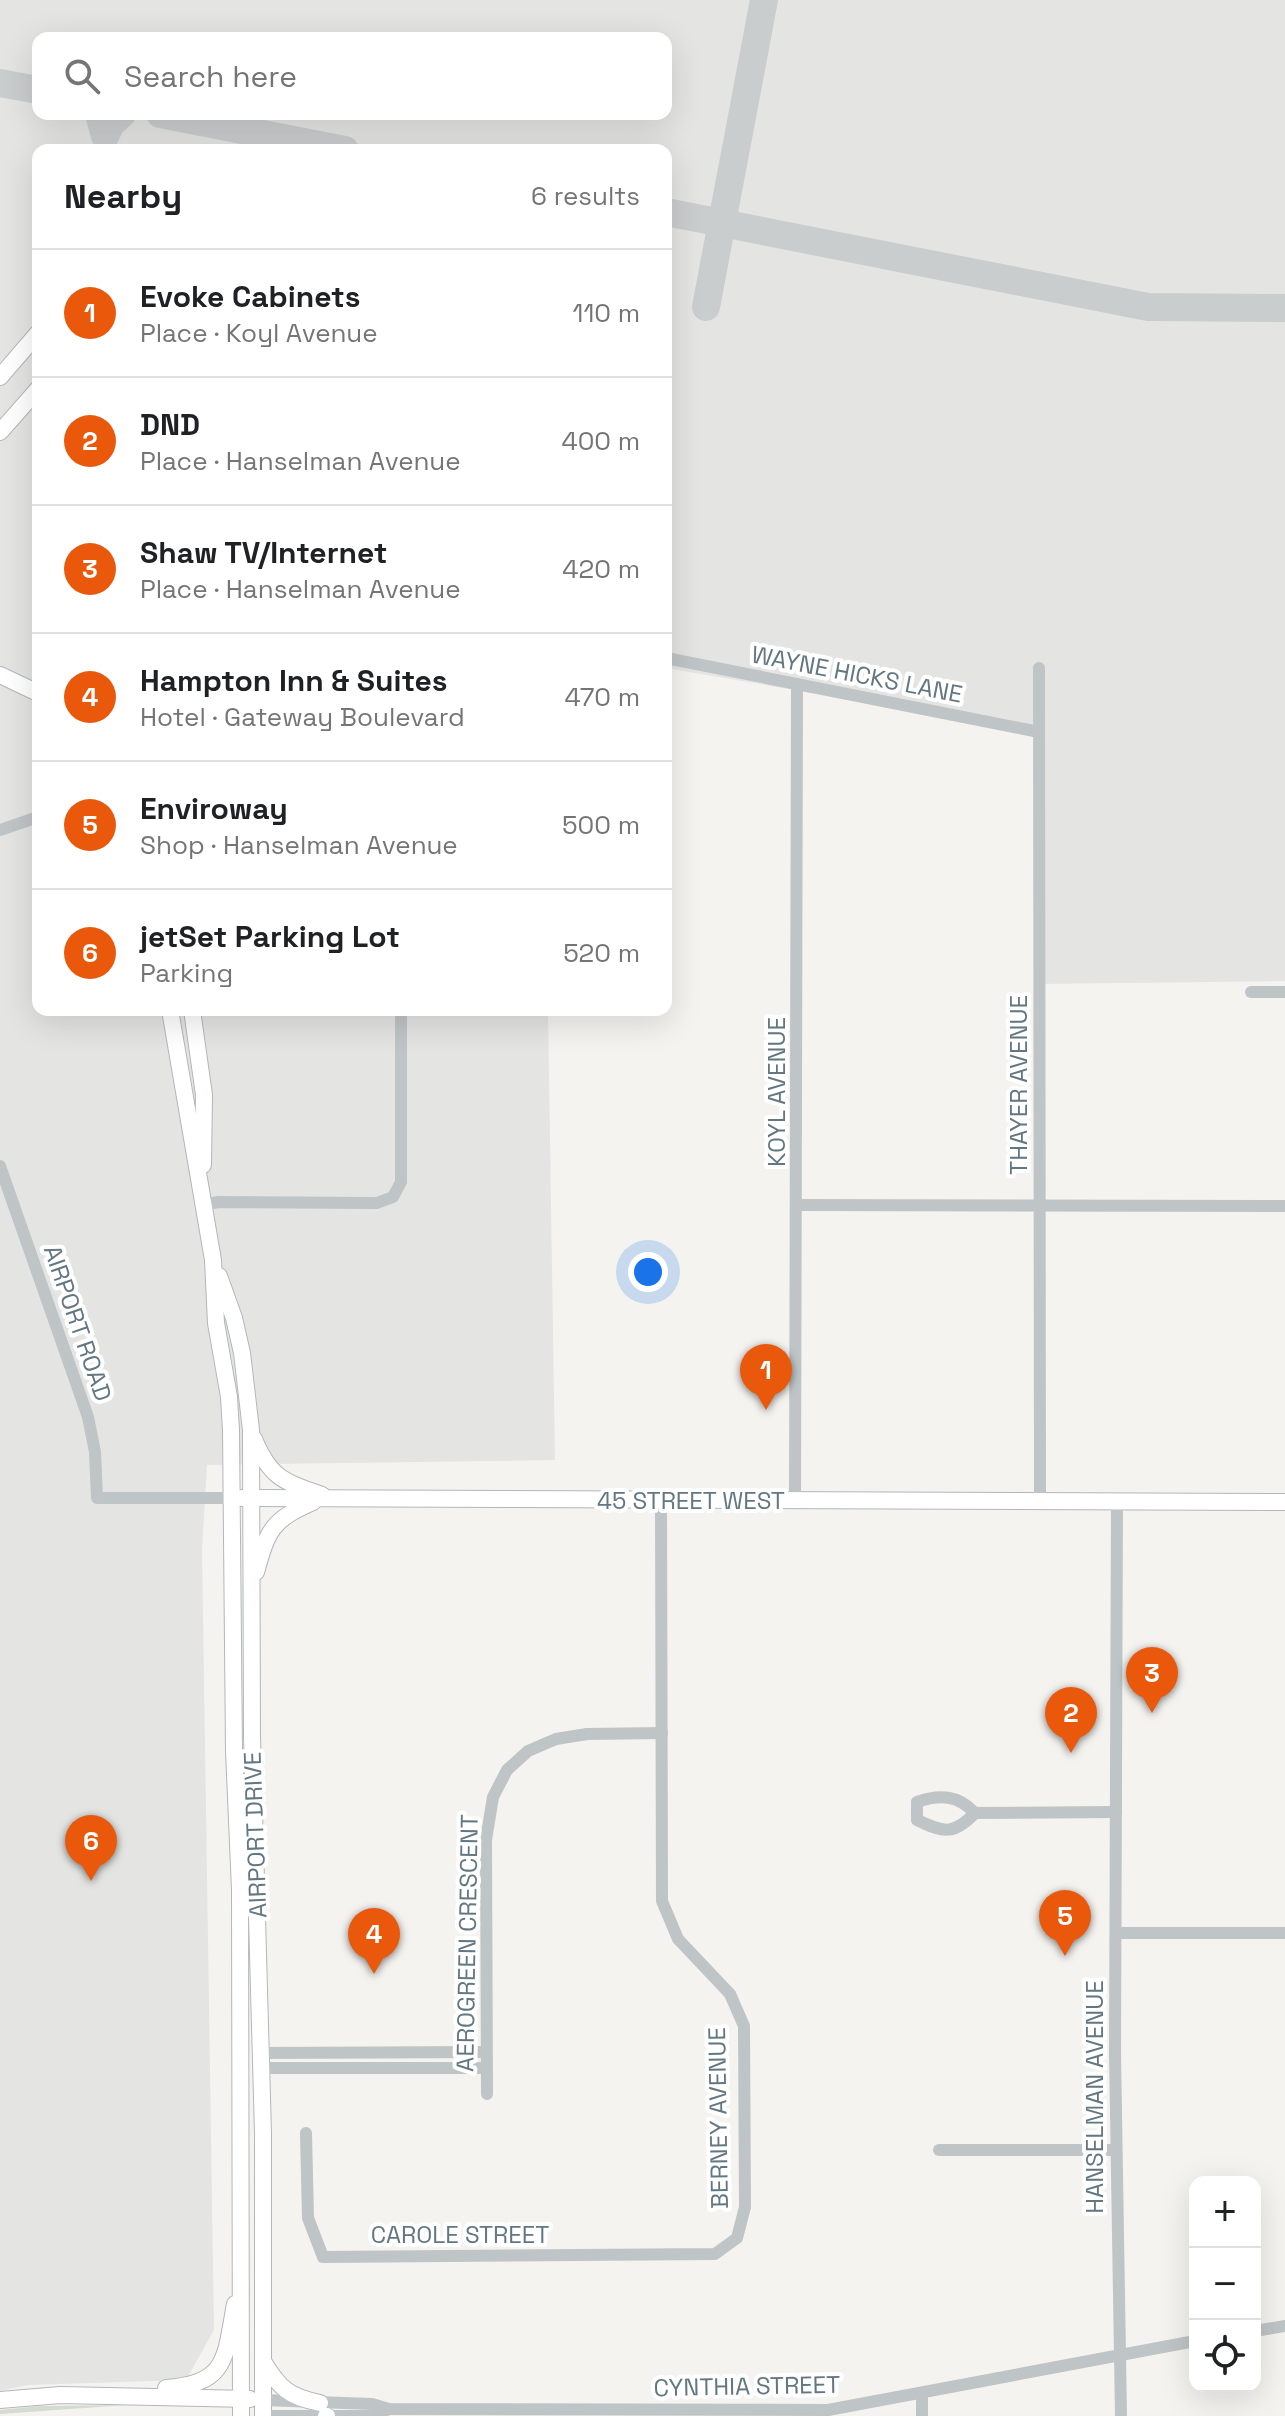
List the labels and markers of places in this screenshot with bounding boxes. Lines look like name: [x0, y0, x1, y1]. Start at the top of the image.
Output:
pin: 1: [740, 1344, 792, 1410]
pin: 3: [1126, 1647, 1178, 1713]
pin: 2: [1045, 1687, 1097, 1753]
pin: 6: [65, 1815, 117, 1881]
pin: 5: [1039, 1890, 1091, 1956]
pin: 4: [348, 1908, 400, 1974]

